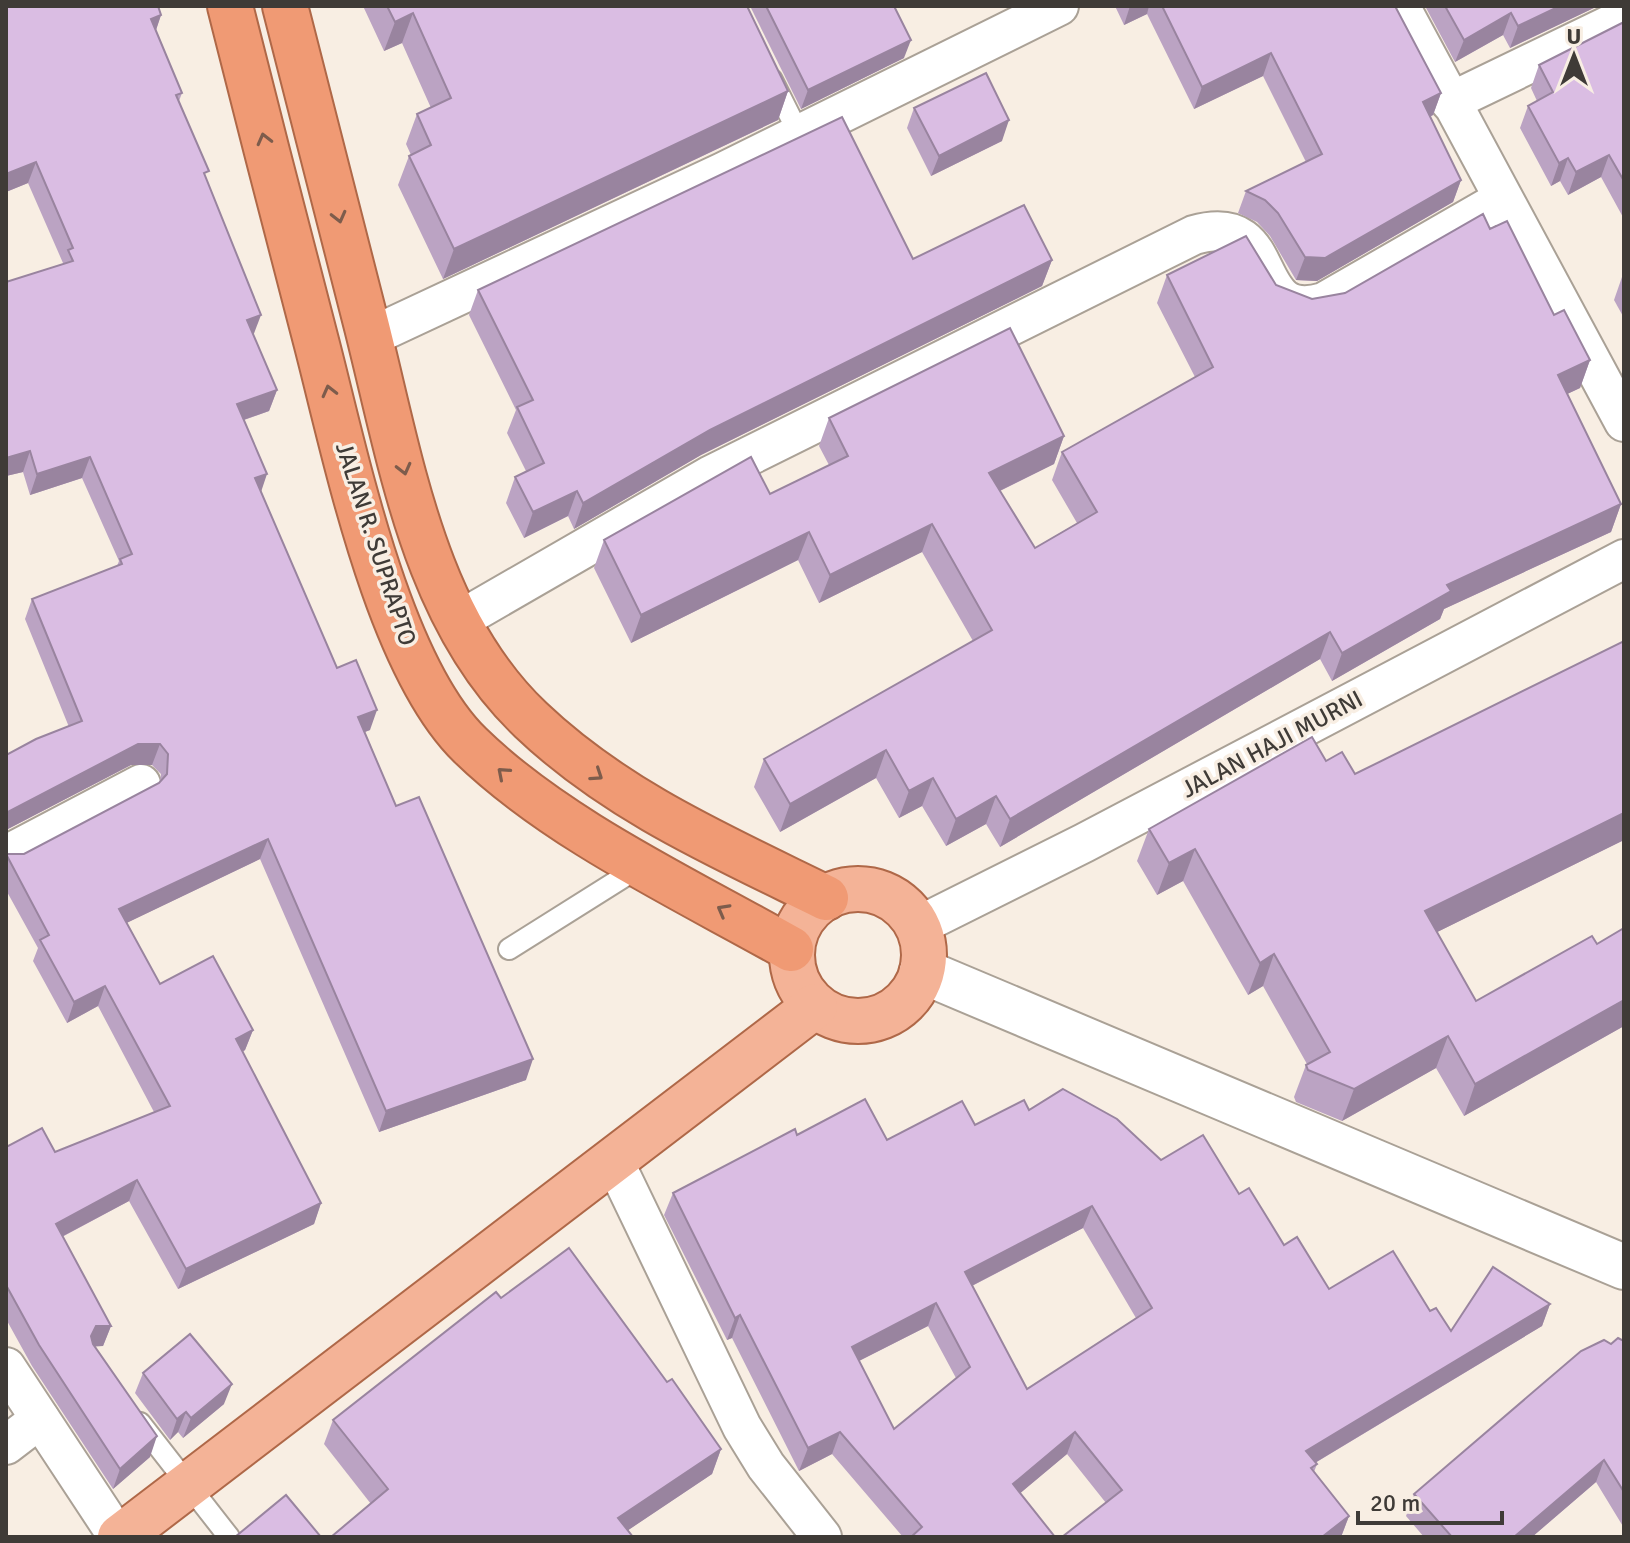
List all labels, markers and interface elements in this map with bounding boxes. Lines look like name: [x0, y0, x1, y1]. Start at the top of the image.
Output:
north arrow: [1534, 16, 1614, 96]
text: U: [1567, 23, 1581, 50]
one-way arrow: [256, 133, 273, 147]
one-way arrow: [330, 210, 347, 224]
one-way arrow: [321, 385, 338, 399]
street label: JALAN R. SUPRAPTO: [329, 438, 423, 650]
one-way arrow: [394, 462, 411, 475]
street label: JALAN HAJI MURNI: [1176, 684, 1368, 804]
one-way arrow: [589, 766, 603, 781]
one-way arrow: [498, 768, 512, 783]
one-way arrow: [718, 904, 732, 920]
scale bar: [1358, 1475, 1502, 1525]
text: 20 m: [1370, 1488, 1420, 1518]

